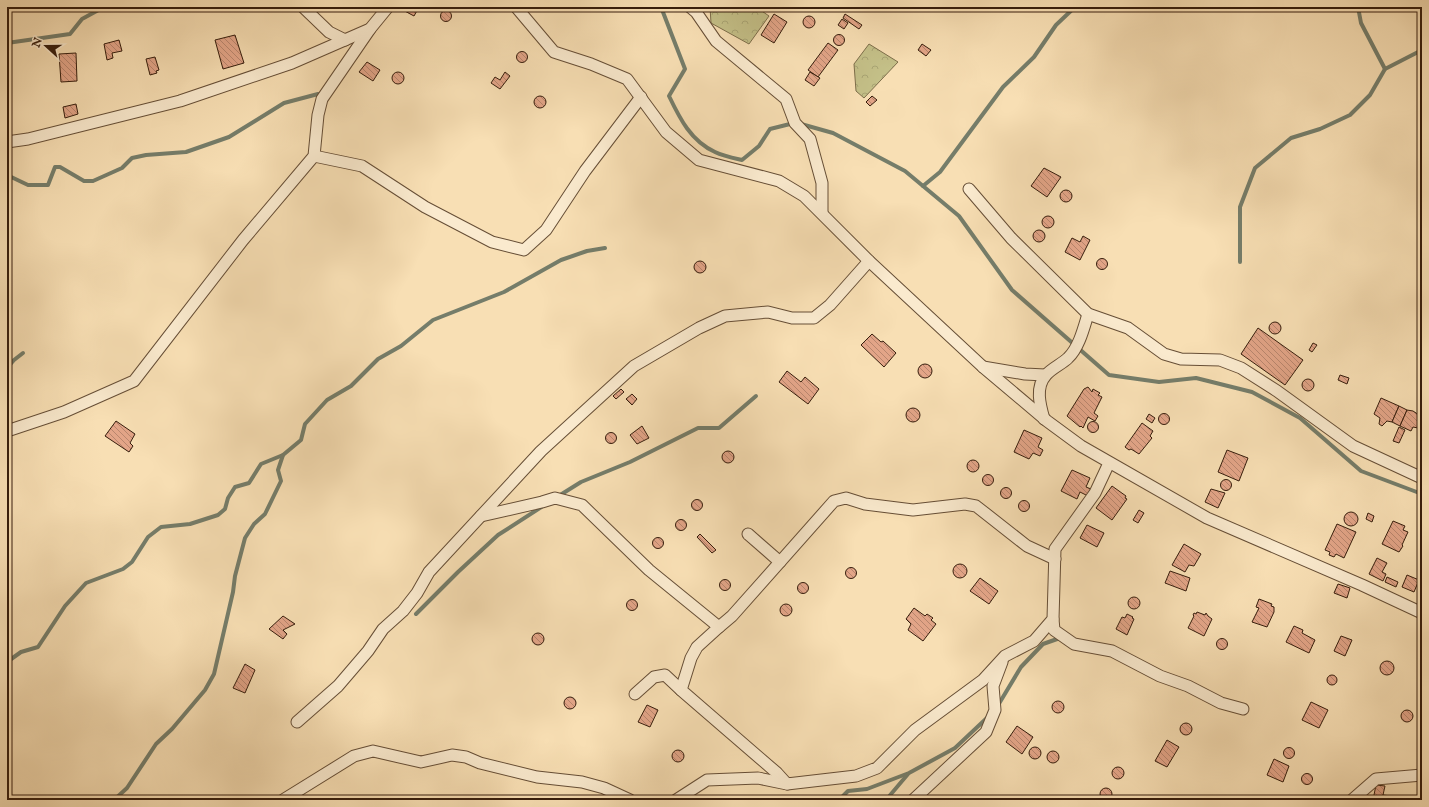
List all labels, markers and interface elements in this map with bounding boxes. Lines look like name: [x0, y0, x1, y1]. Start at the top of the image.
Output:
north arrow: [26, 26, 66, 66]
text: N: [29, 35, 46, 51]

